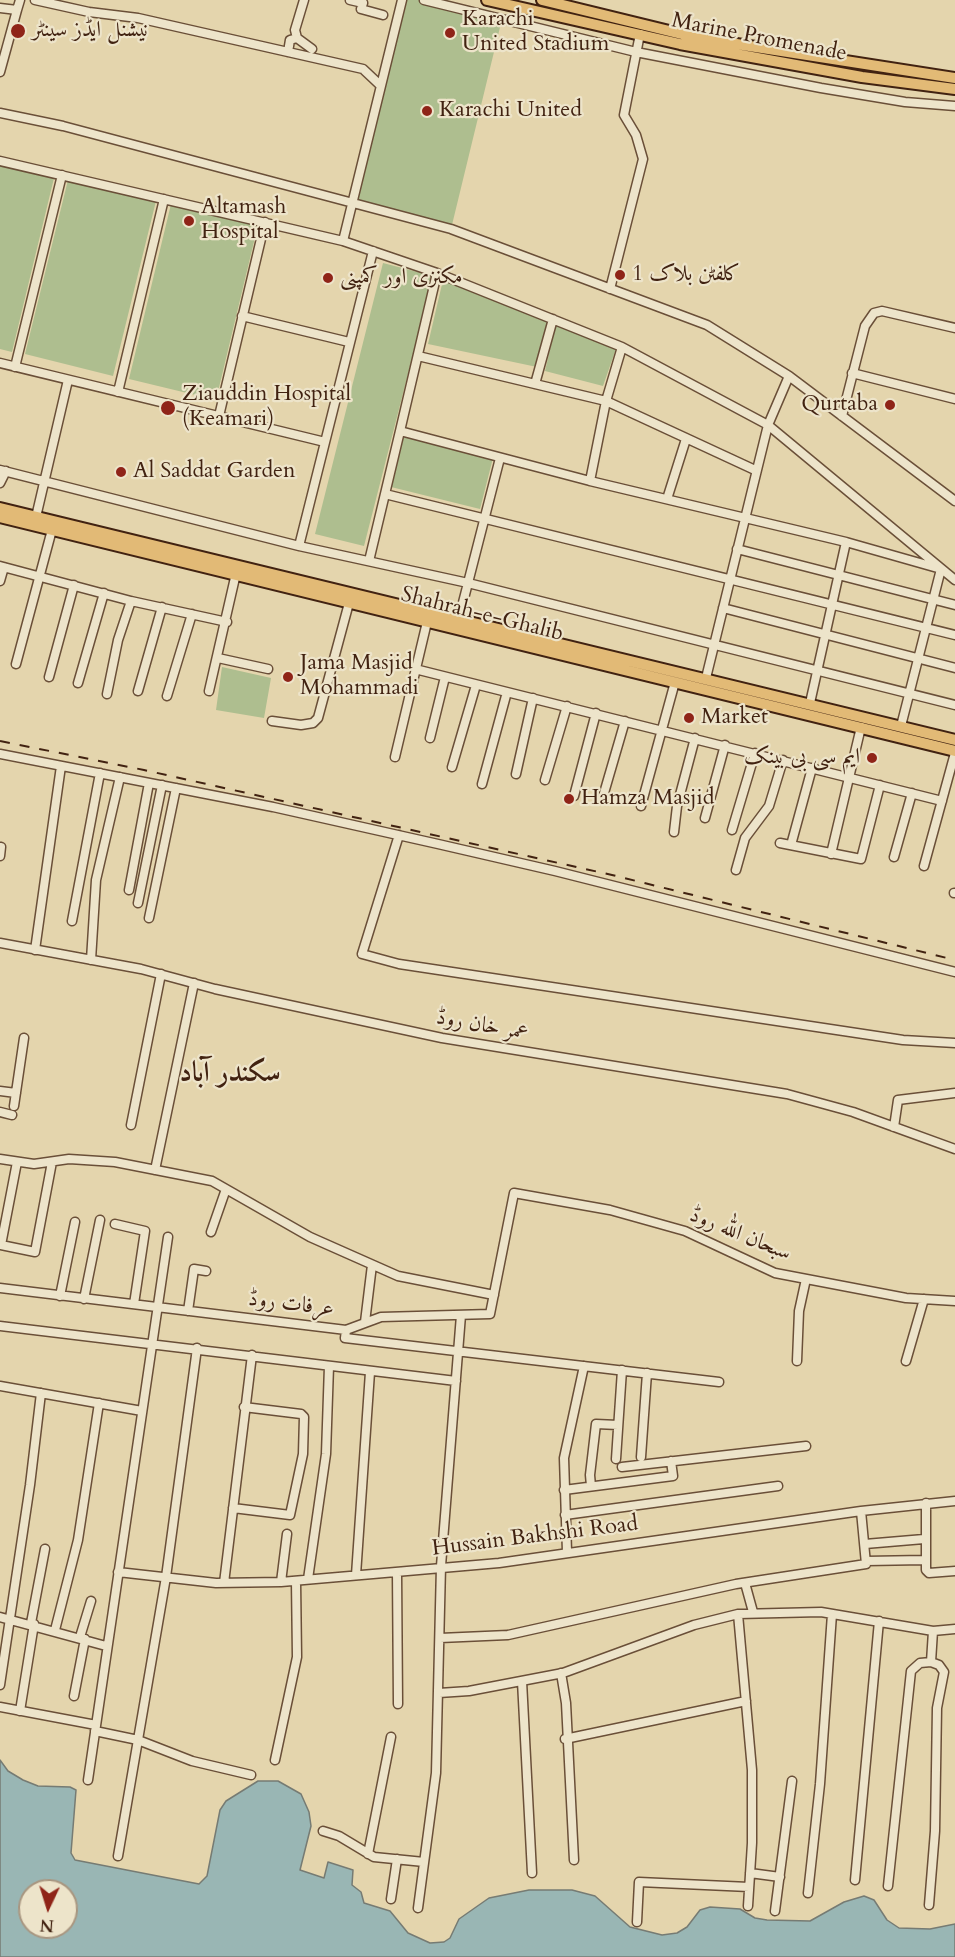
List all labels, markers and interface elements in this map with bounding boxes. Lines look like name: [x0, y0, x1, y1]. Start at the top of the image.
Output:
place label: Karachi United Stadium: [462, 7, 609, 58]
street label: Marine Promenade: [669, 8, 849, 68]
place label: نیشنل ایڈز سینٹر: [32, 18, 148, 44]
marker: نیشنل ایڈز سینٹر: [9, 22, 27, 40]
marker: Karachi United Stadium: [443, 26, 457, 40]
place label: Karachi United: [439, 98, 582, 124]
marker: Karachi United: [420, 104, 434, 118]
place label: Altamash Hospital: [201, 195, 286, 246]
marker: Altamash Hospital: [182, 214, 196, 228]
place label: کلفٹن بلاک 1: [632, 262, 740, 288]
place label: مکنزی اور کمپنی: [340, 265, 463, 291]
marker: کلفٹن بلاک 1: [613, 268, 627, 282]
marker: مکنزی اور کمپنی: [321, 271, 335, 285]
place label: Ziauddin Hospital (Keamari): [182, 382, 351, 434]
place label: Qurtaba: [801, 392, 878, 418]
marker: Qurtaba: [883, 398, 897, 412]
marker: Ziauddin Hospital (Keamari): [159, 399, 177, 417]
place label: Al Saddat Garden: [133, 459, 296, 485]
marker: Al Saddat Garden: [114, 465, 128, 479]
street label: Shahrah-e-Ghalib: [398, 582, 566, 648]
place label: Jama Masjid Mohammadi: [300, 651, 419, 702]
marker: Jama Masjid Mohammadi: [281, 670, 295, 684]
place label: Market: [701, 705, 768, 731]
marker: Market: [682, 711, 696, 725]
place label: ایم سی بی بینک: [744, 745, 860, 771]
marker: ایم سی بی بینک: [865, 751, 879, 765]
place label: Hamza Masjid: [581, 786, 714, 812]
marker: Hamza Masjid: [562, 792, 576, 806]
street label: عمر خان روڈ: [434, 1005, 530, 1047]
district label: سکندر آباد: [179, 1058, 281, 1092]
street label: سبحان اللہ روڈ: [685, 1203, 795, 1267]
street label: عرفات روڈ: [247, 1287, 335, 1323]
street label: Hussain Bakhshi Road: [430, 1511, 640, 1563]
north arrow: [18, 1879, 78, 1939]
text: N: [39, 1914, 55, 1936]

